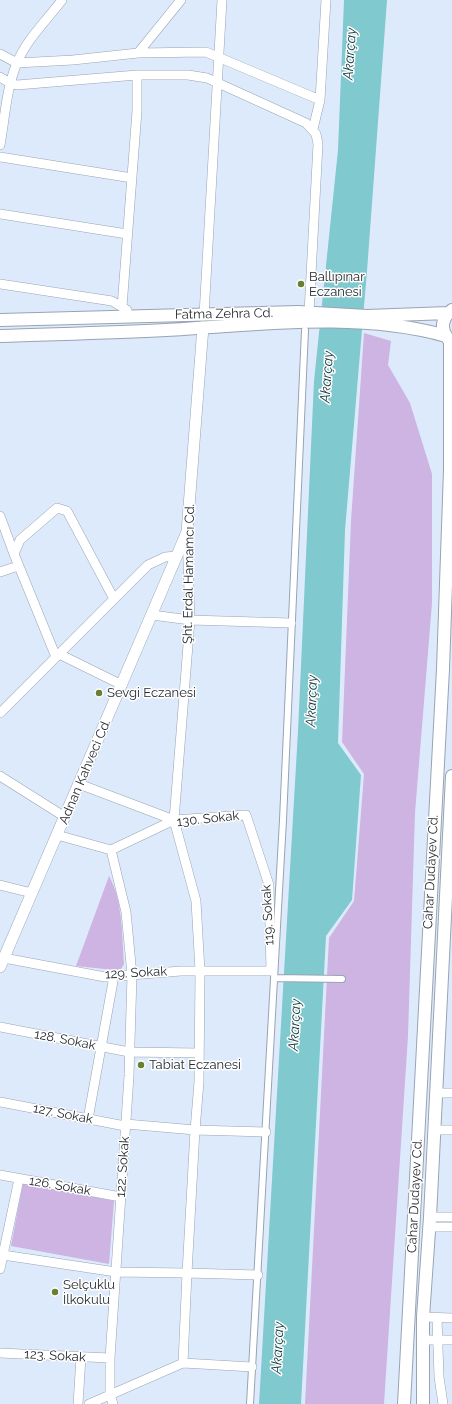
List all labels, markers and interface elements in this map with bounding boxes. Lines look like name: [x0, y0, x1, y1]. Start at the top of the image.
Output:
water label: Akarçay: [340, 27, 360, 81]
place label: Ballıpınar Eczanesi: [309, 269, 365, 300]
marker: Ballıpınar Eczanesi: [296, 279, 306, 289]
street label: Fatma Zehra Cd.: [175, 305, 273, 323]
water label: Akarçay: [317, 350, 337, 404]
street label: Şht. Erdal Hamamcı Cd.: [180, 504, 198, 644]
water label: Akarçay: [303, 675, 321, 727]
place label: Sevgi Eczanesi: [107, 685, 196, 701]
marker: Sevgi Eczanesi: [94, 688, 104, 698]
street label: Adnan Kahveci Cd.: [56, 717, 114, 827]
street label: 130. Sokak: [176, 808, 240, 830]
street label: Cahar Dudayev Cd.: [420, 814, 442, 930]
street label: 119. Sokak: [259, 884, 277, 946]
street label: 129. Sokak: [105, 964, 167, 982]
water label: Akarçay: [285, 999, 305, 1051]
street label: 128. Sokak: [33, 1026, 97, 1054]
place label: Tabiat Eczanesi: [149, 1057, 241, 1073]
marker: Tabiat Eczanesi: [136, 1060, 146, 1070]
street label: 127. Sokak: [32, 1101, 94, 1127]
street label: 122. Sokak: [113, 1136, 133, 1198]
street label: Cahar Dudayev Cd.: [404, 1138, 426, 1254]
street label: 126. Sokak: [28, 1173, 92, 1199]
place label: Selçuklu İlkokulu: [63, 1277, 115, 1308]
marker: Selçuklu İlkokulu: [50, 1287, 60, 1297]
water label: Akarçay: [268, 1322, 288, 1374]
street label: 123. Sokak: [24, 1347, 86, 1365]

